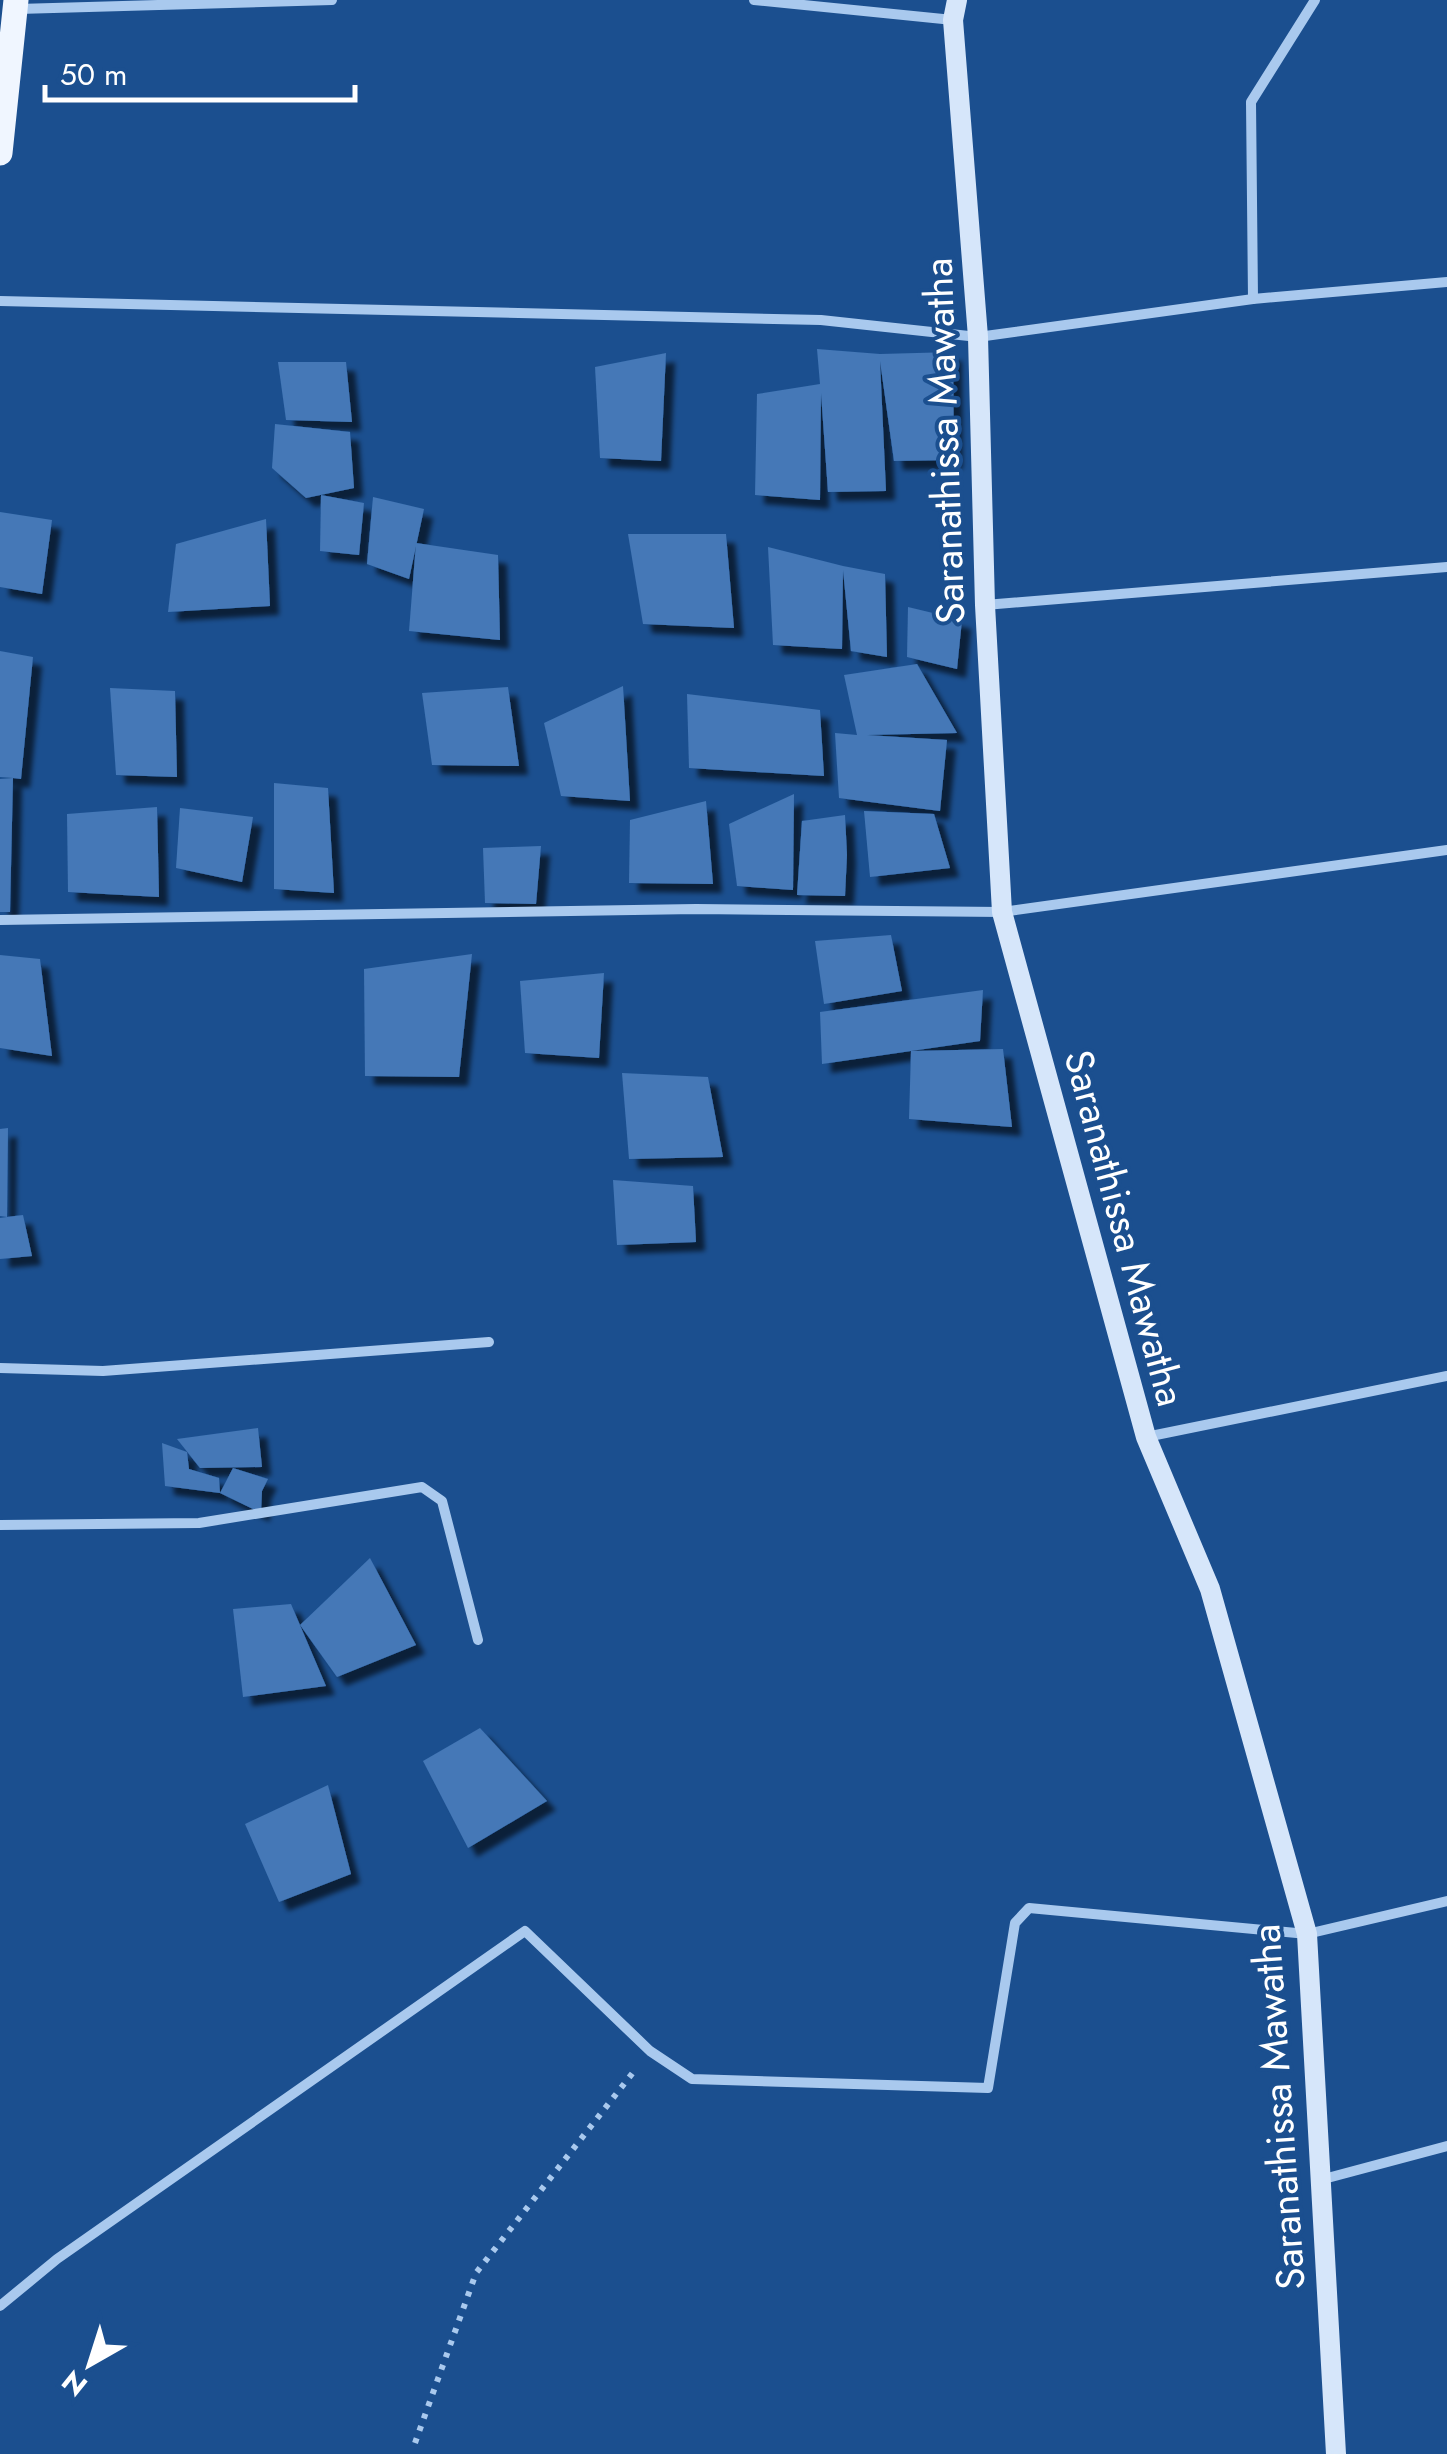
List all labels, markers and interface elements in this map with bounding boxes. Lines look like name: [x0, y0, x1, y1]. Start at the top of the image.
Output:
scale bar: [45, 40, 355, 102]
text: 50 m: [60, 53, 127, 96]
street label: Saranathissa Mawatha: [909, 257, 979, 625]
street label: Saranathissa Mawatha: [1050, 1043, 1200, 1413]
street label: Saranathissa Mawatha: [1236, 1922, 1320, 2292]
north arrow: [40, 2314, 140, 2414]
text: N: [53, 2360, 96, 2406]

